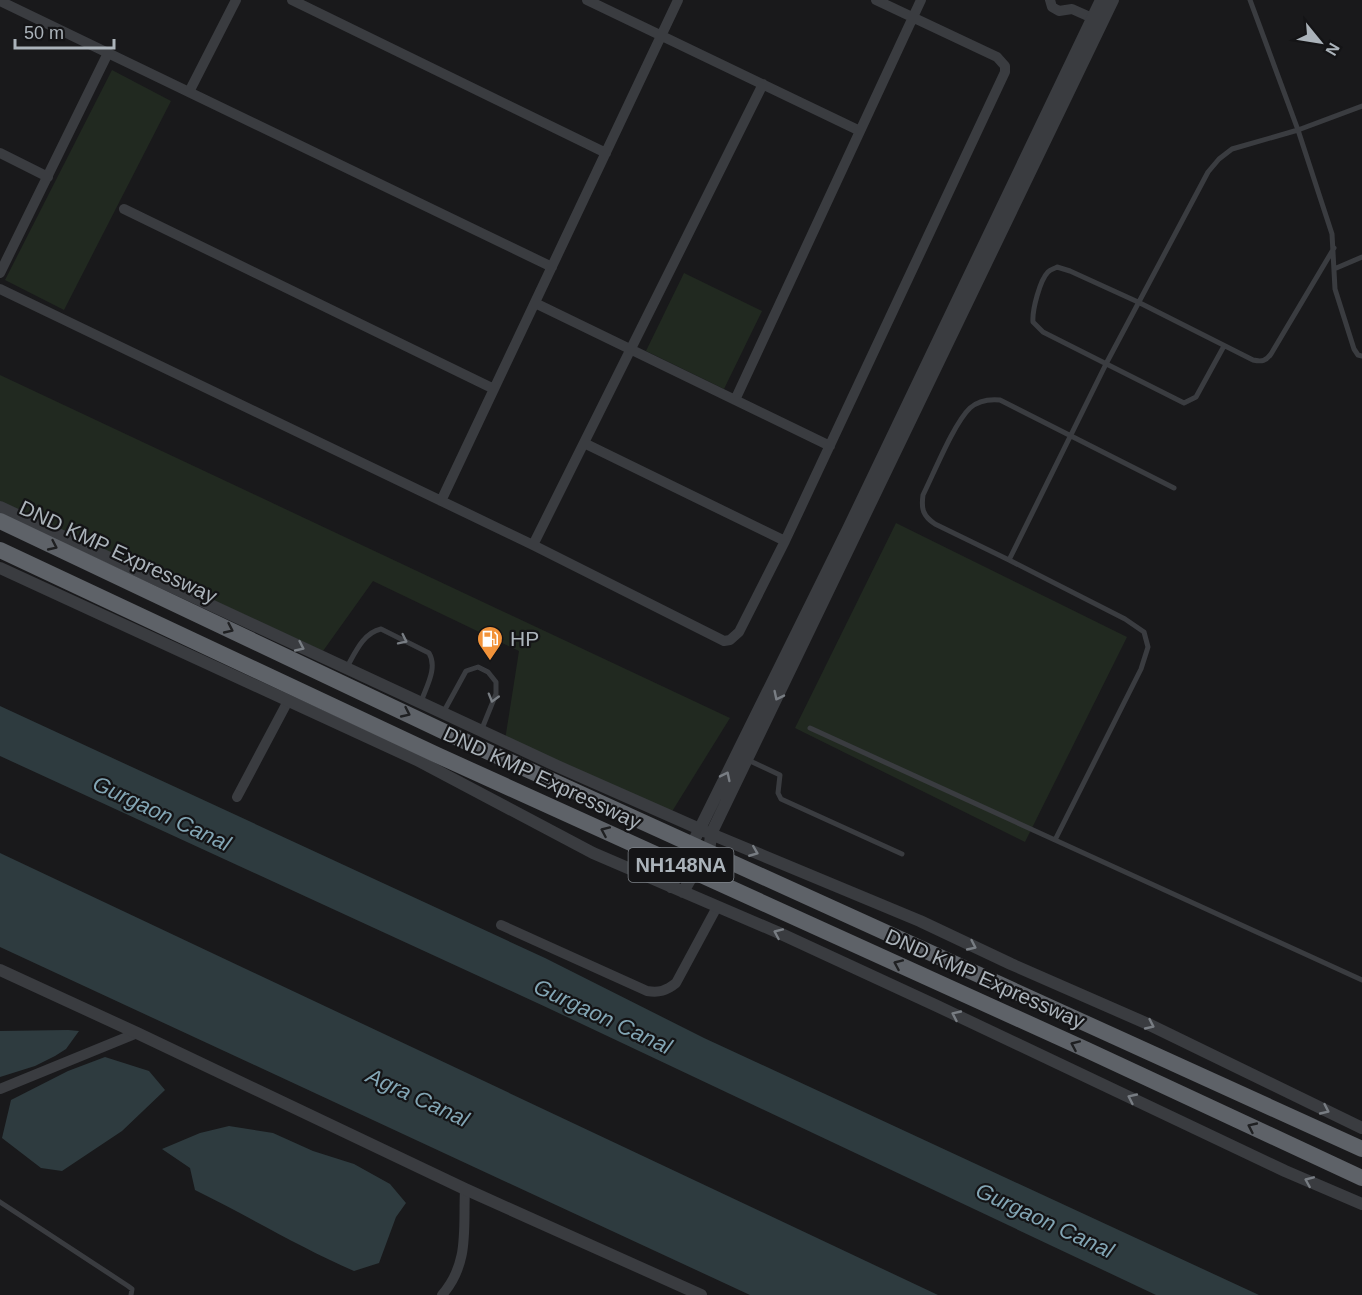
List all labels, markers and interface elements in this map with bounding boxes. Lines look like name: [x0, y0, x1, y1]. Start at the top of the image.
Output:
scale bar: [15, 12, 114, 50]
north arrow: [1290, 12, 1350, 72]
text: 50 m: [24, 23, 64, 43]
text: N: [1322, 40, 1343, 59]
street label: DND KMP Expressway: [16, 496, 221, 608]
one-way arrow: [47, 539, 58, 551]
one-way arrow: [223, 622, 234, 634]
fuel station icon: HP: [475, 624, 505, 662]
place label: HP: [510, 627, 539, 650]
one-way arrow: [397, 633, 408, 645]
one-way arrow: [294, 640, 305, 652]
one-way arrow: [773, 689, 785, 700]
one-way arrow: [488, 693, 501, 703]
one-way arrow: [399, 706, 410, 718]
street label: DND KMP Expressway: [440, 722, 645, 834]
water label: Gurgaon Canal: [89, 771, 236, 857]
one-way arrow: [719, 772, 730, 783]
one-way arrow: [601, 826, 612, 838]
one-way arrow: [748, 845, 759, 857]
road number: NH148NA: [628, 848, 734, 882]
street label: DND KMP Expressway: [882, 924, 1089, 1033]
one-way arrow: [774, 928, 785, 940]
one-way arrow: [965, 938, 976, 950]
one-way arrow: [893, 959, 904, 971]
water label: Gurgaon Canal: [530, 974, 677, 1060]
one-way arrow: [951, 1010, 962, 1022]
one-way arrow: [1143, 1018, 1154, 1030]
one-way arrow: [1070, 1040, 1081, 1052]
water label: Agra Canal: [361, 1062, 474, 1133]
one-way arrow: [1127, 1093, 1138, 1105]
one-way arrow: [1319, 1103, 1330, 1115]
one-way arrow: [1247, 1122, 1258, 1134]
one-way arrow: [1304, 1176, 1315, 1188]
water label: Gurgaon Canal: [972, 1178, 1119, 1264]

